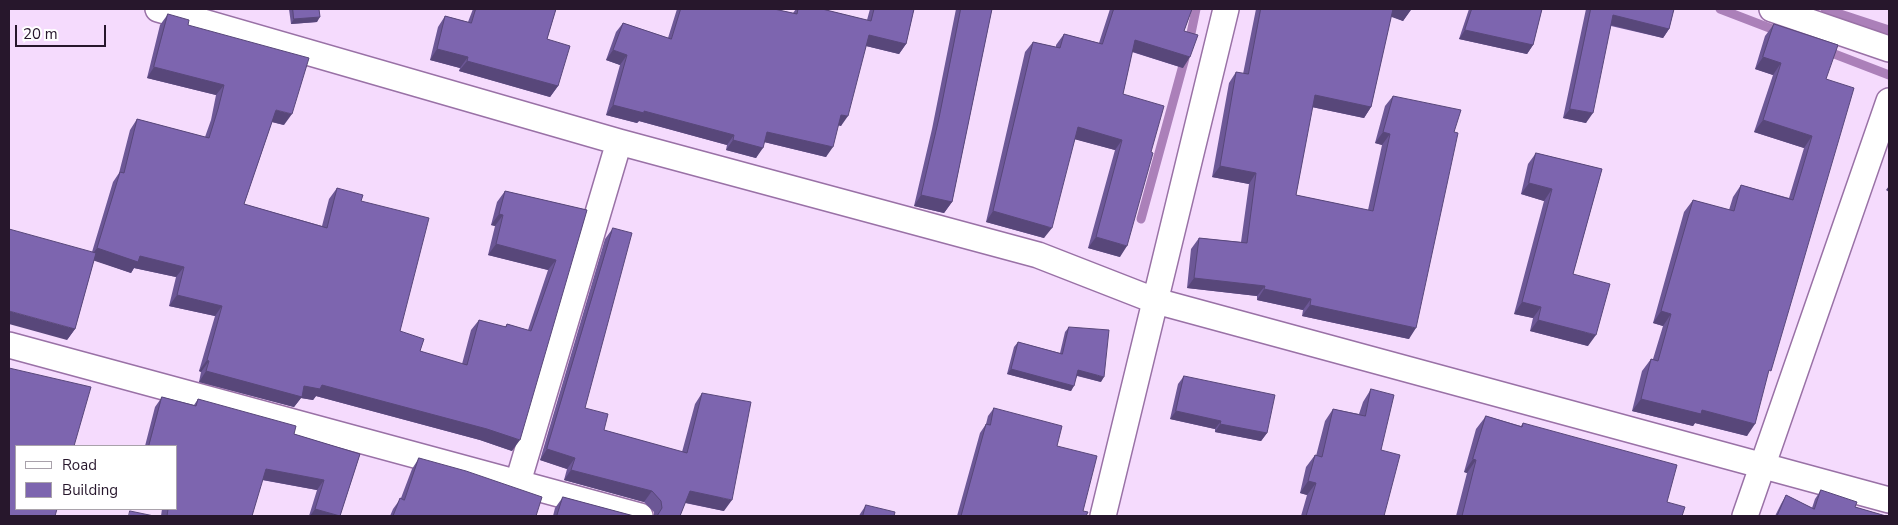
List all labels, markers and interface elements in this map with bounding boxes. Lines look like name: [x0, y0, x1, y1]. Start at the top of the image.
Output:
scale bar: [18, 15, 109, 47]
text: 20 m: [23, 24, 58, 44]
legend: [15, 445, 178, 510]
text: Road: [62, 455, 97, 475]
text: Building: [62, 480, 118, 500]

